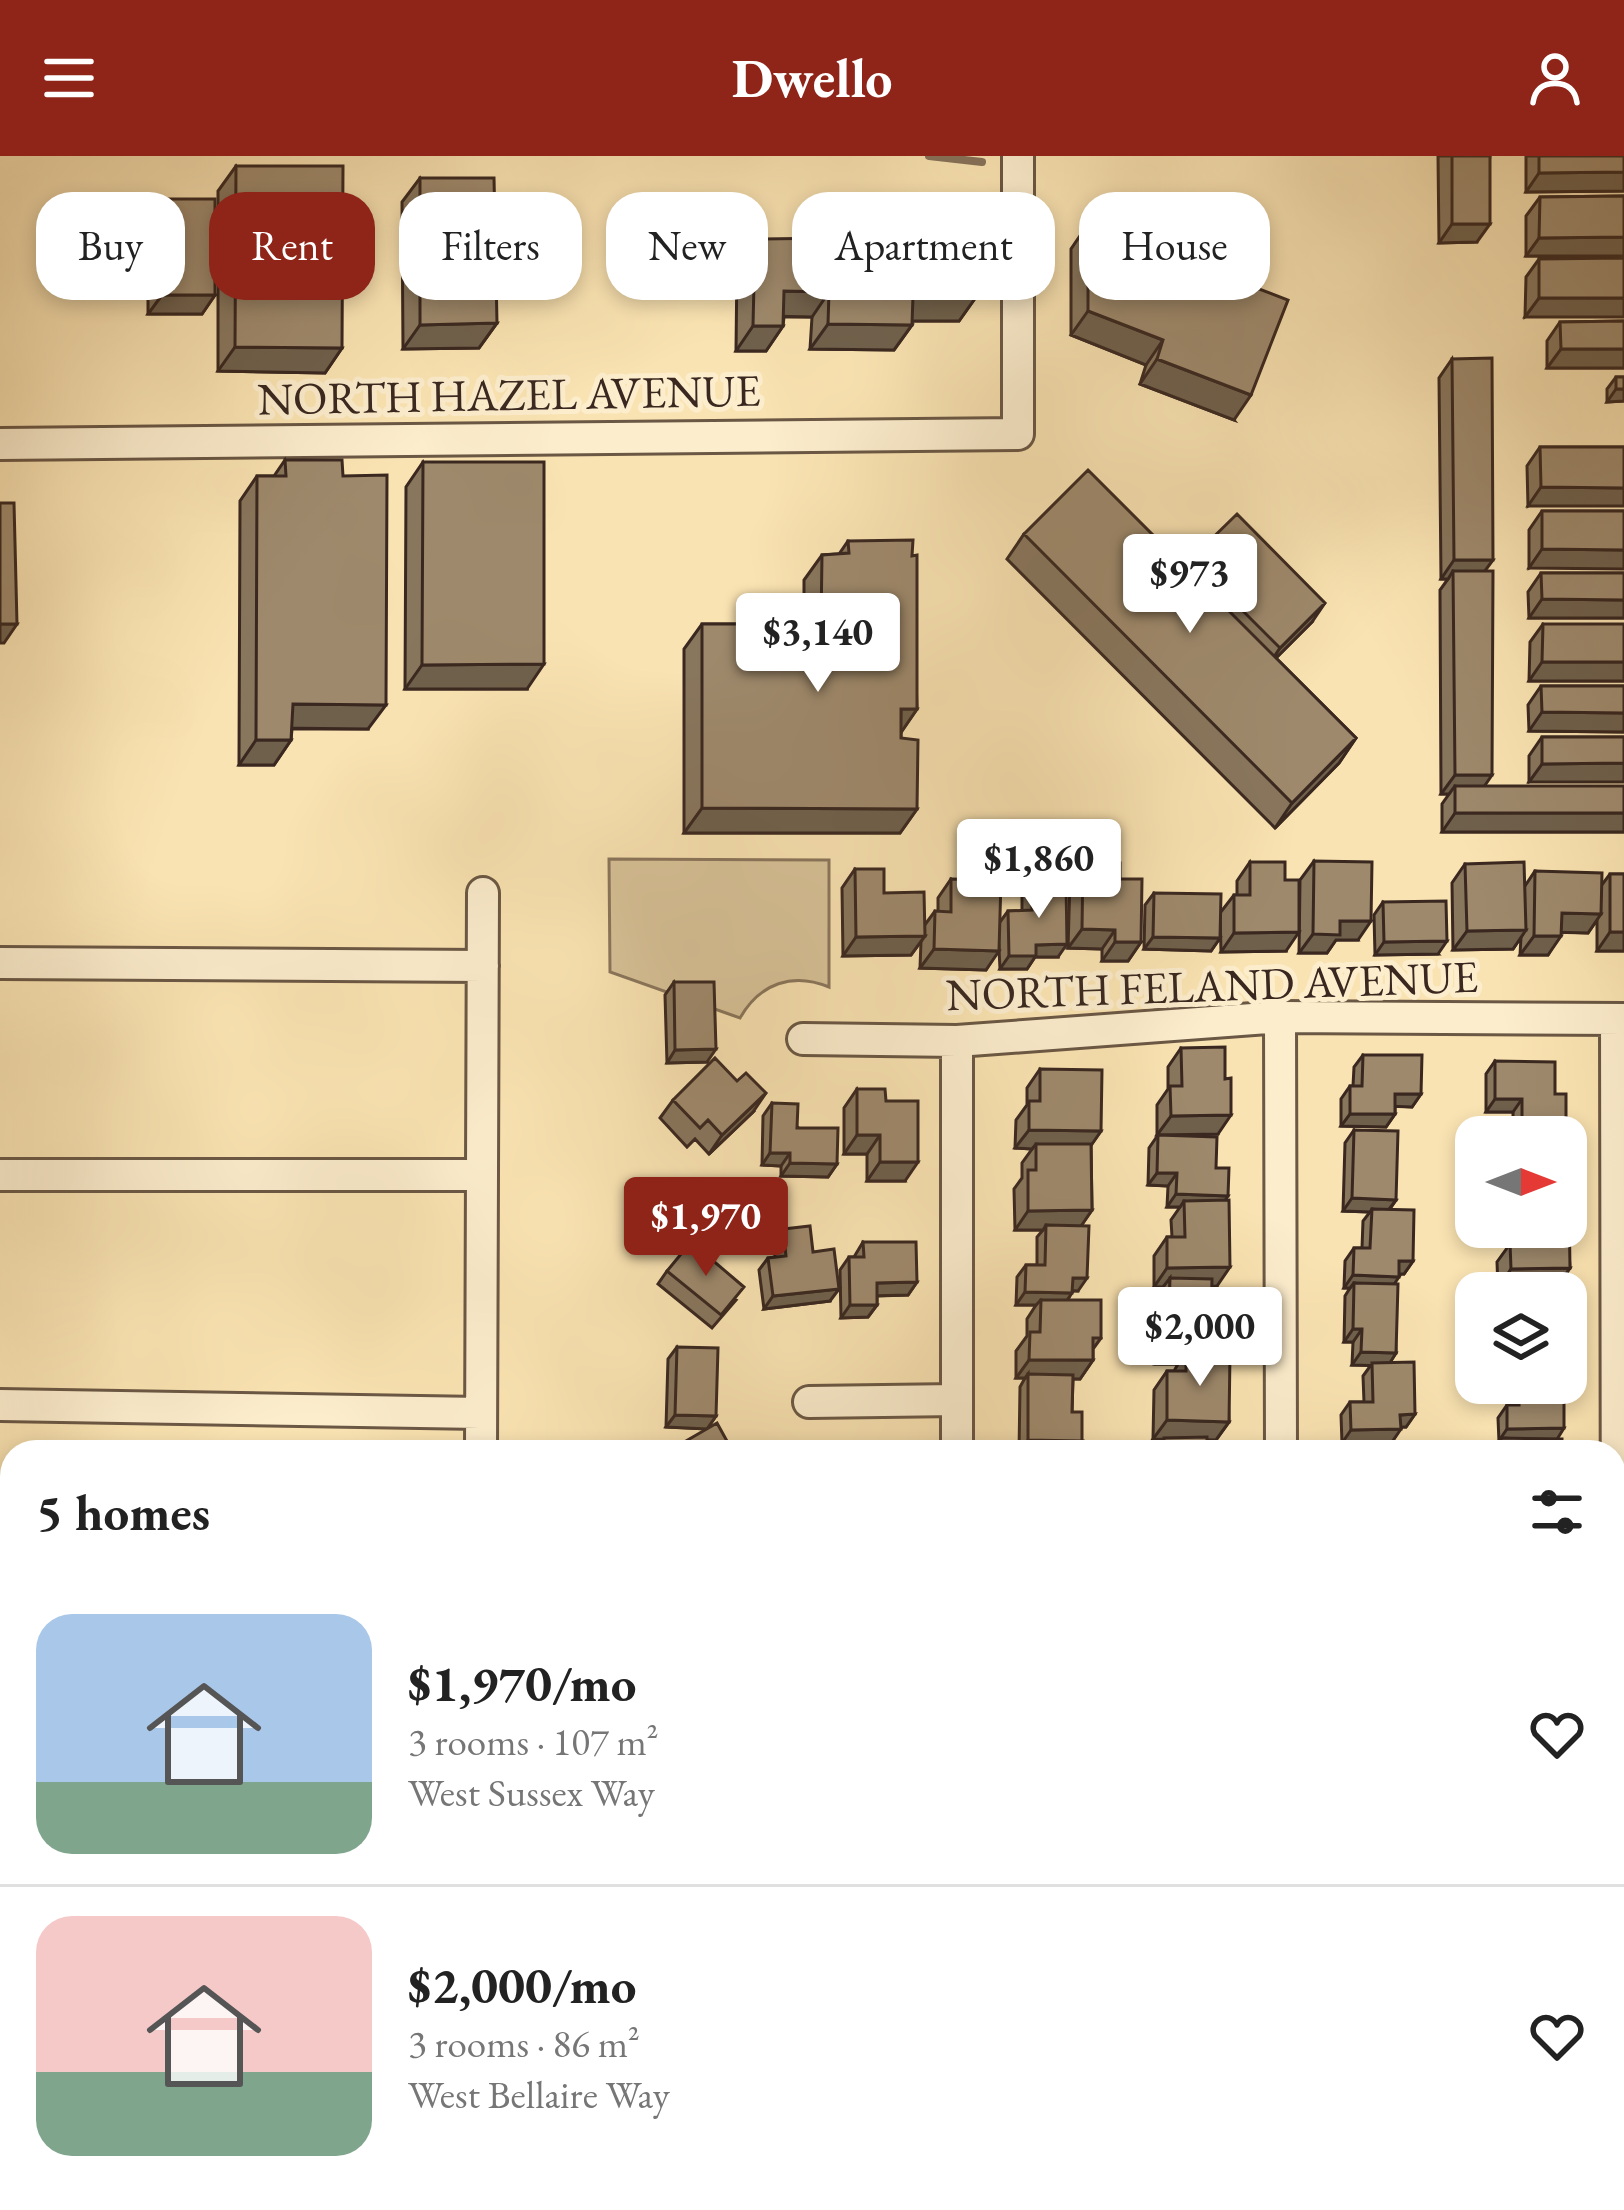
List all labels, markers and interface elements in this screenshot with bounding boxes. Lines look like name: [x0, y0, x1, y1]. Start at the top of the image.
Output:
text: Dwello: [732, 43, 892, 113]
icon: menu: [36, 45, 102, 111]
icon: person: [1522, 45, 1588, 111]
chip: Buy: [36, 192, 185, 300]
chip: Rent: [209, 192, 375, 300]
chip: Filters: [399, 192, 582, 300]
chip: New: [606, 192, 768, 300]
chip: Apartment: [792, 192, 1055, 300]
chip: House: [1079, 192, 1270, 300]
street label: NORTH HAZEL AVENUE: [257, 361, 761, 427]
pin: $973: [1119, 534, 1261, 636]
text: $973: [1150, 547, 1230, 598]
pin: $3,140: [720, 593, 916, 695]
text: $3,140: [763, 606, 873, 657]
pin: $1,860: [941, 819, 1137, 921]
text: $1,860: [984, 832, 1094, 883]
street label: NORTH FELAND AVENUE: [945, 947, 1479, 1023]
north arrow: [1455, 1116, 1587, 1248]
map controls: [1455, 1116, 1587, 1404]
pin: $1,970: [608, 1177, 804, 1279]
text: $1,970: [651, 1190, 761, 1241]
button: layers: [1455, 1272, 1587, 1404]
pin: $2,000: [1102, 1287, 1298, 1389]
text: $2,000: [1145, 1300, 1255, 1351]
text: 5 homes: [36, 1479, 210, 1545]
icon: filters: [1524, 1479, 1590, 1545]
text: $1,970/mo: [408, 1650, 636, 1716]
icon: home: [132, 1662, 276, 1806]
icon: heart: [1524, 1701, 1590, 1767]
text: 3 rooms · 107 m²: [408, 1716, 659, 1767]
text: West Sussex Way: [408, 1767, 655, 1818]
text: $2,000/mo: [408, 1952, 636, 2018]
icon: home: [132, 1964, 276, 2108]
icon: heart: [1524, 2003, 1590, 2069]
text: 3 rooms · 86 m²: [408, 2018, 640, 2069]
text: West Bellaire Way: [408, 2069, 670, 2120]

